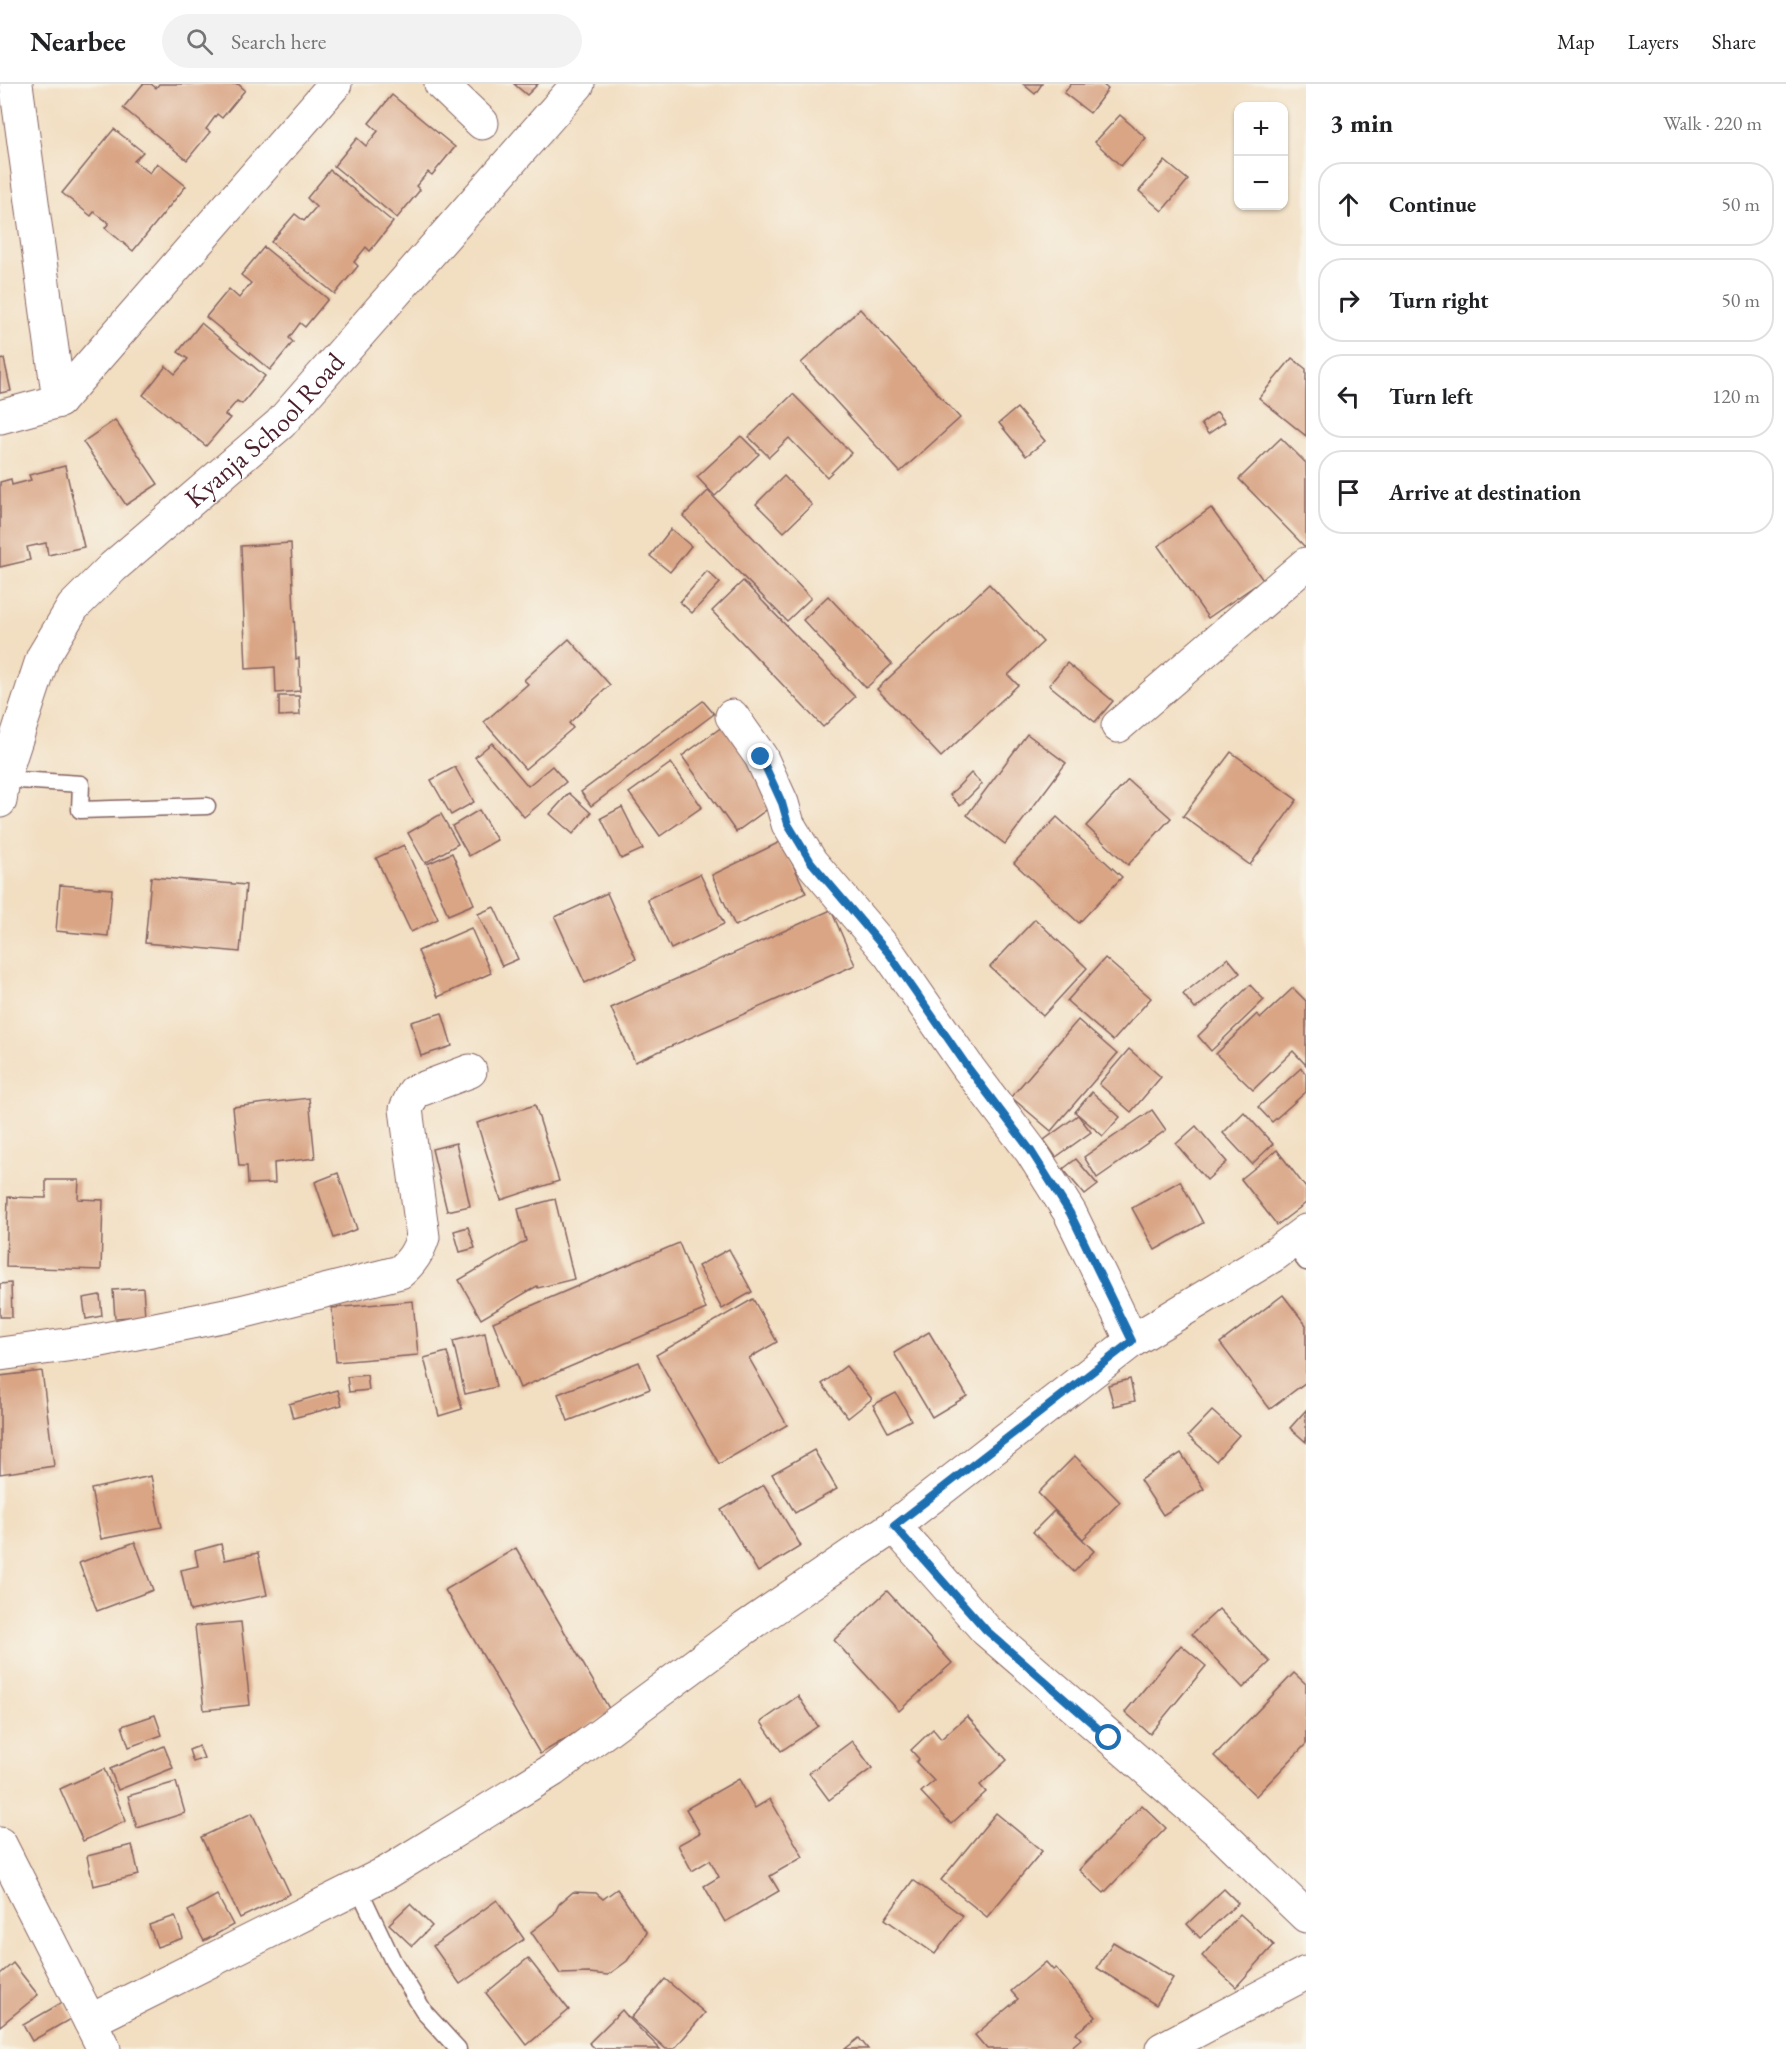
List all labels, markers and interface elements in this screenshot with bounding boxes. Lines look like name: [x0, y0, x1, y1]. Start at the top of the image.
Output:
search box: [162, 14, 582, 68]
text: Nearbee: [30, 23, 126, 59]
icon: search: [183, 25, 216, 58]
text: Search here: [231, 27, 326, 56]
text: Map: [1557, 28, 1595, 55]
text: Layers: [1628, 28, 1679, 55]
text: Share: [1712, 28, 1756, 55]
map controls: [1234, 102, 1288, 210]
button: +: [1234, 102, 1288, 156]
text: 3 min: [1330, 106, 1393, 140]
text: Walk · 220 m: [1663, 110, 1762, 136]
button: −: [1234, 156, 1288, 210]
icon: ahead: [1332, 188, 1365, 221]
text: Continue: [1389, 190, 1476, 219]
text: 50 m: [1721, 191, 1760, 217]
icon: right: [1332, 284, 1365, 317]
text: Turn right: [1389, 286, 1488, 315]
text: 50 m: [1721, 287, 1760, 313]
street label: Kyanja School Road: [177, 345, 352, 515]
icon: left: [1332, 380, 1365, 413]
text: Turn left: [1389, 382, 1473, 411]
text: 120 m: [1712, 383, 1760, 409]
icon: arrive: [1332, 476, 1365, 509]
text: Arrive at destination: [1389, 478, 1581, 507]
route end: [747, 743, 773, 769]
route start: [1095, 1724, 1121, 1750]

